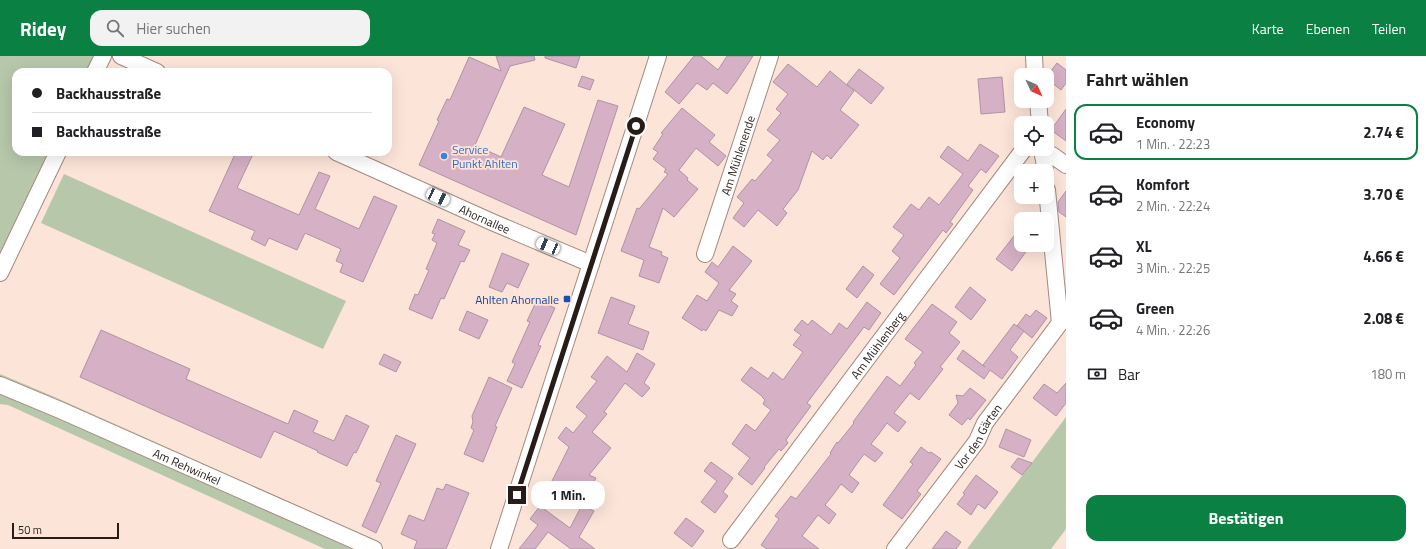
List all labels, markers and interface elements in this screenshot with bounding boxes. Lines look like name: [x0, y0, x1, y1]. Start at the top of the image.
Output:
search box: [90, 10, 370, 46]
text: Ridey: [20, 14, 66, 43]
icon: search: [104, 17, 126, 39]
text: Hier suchen: [136, 17, 211, 40]
text: Karte: [1252, 18, 1284, 39]
text: Ebenen: [1306, 18, 1350, 39]
text: Teilen: [1372, 18, 1406, 39]
text: Fahrt wählen: [1086, 66, 1189, 93]
north arrow: [1014, 68, 1054, 108]
map controls: [1014, 68, 1054, 252]
text: Backhausstraße: [56, 82, 161, 105]
text: Economy: [1136, 111, 1195, 134]
street label: Am Mühlenende: [715, 113, 759, 198]
icon: car: [1088, 114, 1124, 150]
button: locate: [1014, 116, 1054, 156]
route start: [627, 117, 645, 135]
text: Backhausstraße: [56, 120, 161, 143]
text: 2.74 €: [1363, 121, 1404, 144]
text: 1 Min. · 22:23: [1136, 134, 1210, 154]
place label: Service Punkt Ahlten: [452, 140, 518, 173]
marker: Service Punkt Ahlten: [439, 151, 449, 161]
button: +: [1014, 164, 1054, 204]
text: Komfort: [1136, 173, 1190, 196]
icon: car: [1088, 176, 1124, 212]
text: 3.70 €: [1363, 183, 1404, 206]
car: [425, 186, 451, 208]
text: 2 Min. · 22:24: [1136, 196, 1210, 216]
street label: Ahornallee: [456, 199, 513, 238]
button: −: [1014, 212, 1054, 252]
text: XL: [1136, 235, 1152, 258]
car: [535, 236, 561, 256]
icon: car: [1088, 238, 1124, 274]
text: 4.66 €: [1363, 245, 1404, 268]
text: 3 Min. · 22:25: [1136, 258, 1210, 278]
place label: Ahlten Ahornalle: [475, 290, 559, 309]
marker: Ahlten Ahornalle: [562, 294, 572, 304]
text: Green: [1136, 297, 1174, 320]
icon: car: [1088, 300, 1124, 336]
street label: Am Mühlenberg: [846, 307, 909, 383]
text: 2.08 €: [1363, 307, 1404, 330]
text: 4 Min. · 22:26: [1136, 320, 1210, 340]
icon: cash: [1086, 363, 1108, 385]
text: Bar: [1118, 363, 1140, 386]
text: 180 m: [1370, 364, 1406, 384]
street label: Vor den Gärten: [949, 399, 1006, 473]
street label: Am Rehwinkel: [150, 443, 224, 490]
callout: 1 Min.: [531, 481, 605, 509]
text: 1 Min.: [550, 485, 586, 505]
route end: [508, 486, 526, 504]
button: Bestätigen: [1086, 495, 1406, 541]
scale bar: [12, 521, 119, 540]
text: 50 m: [18, 522, 42, 538]

